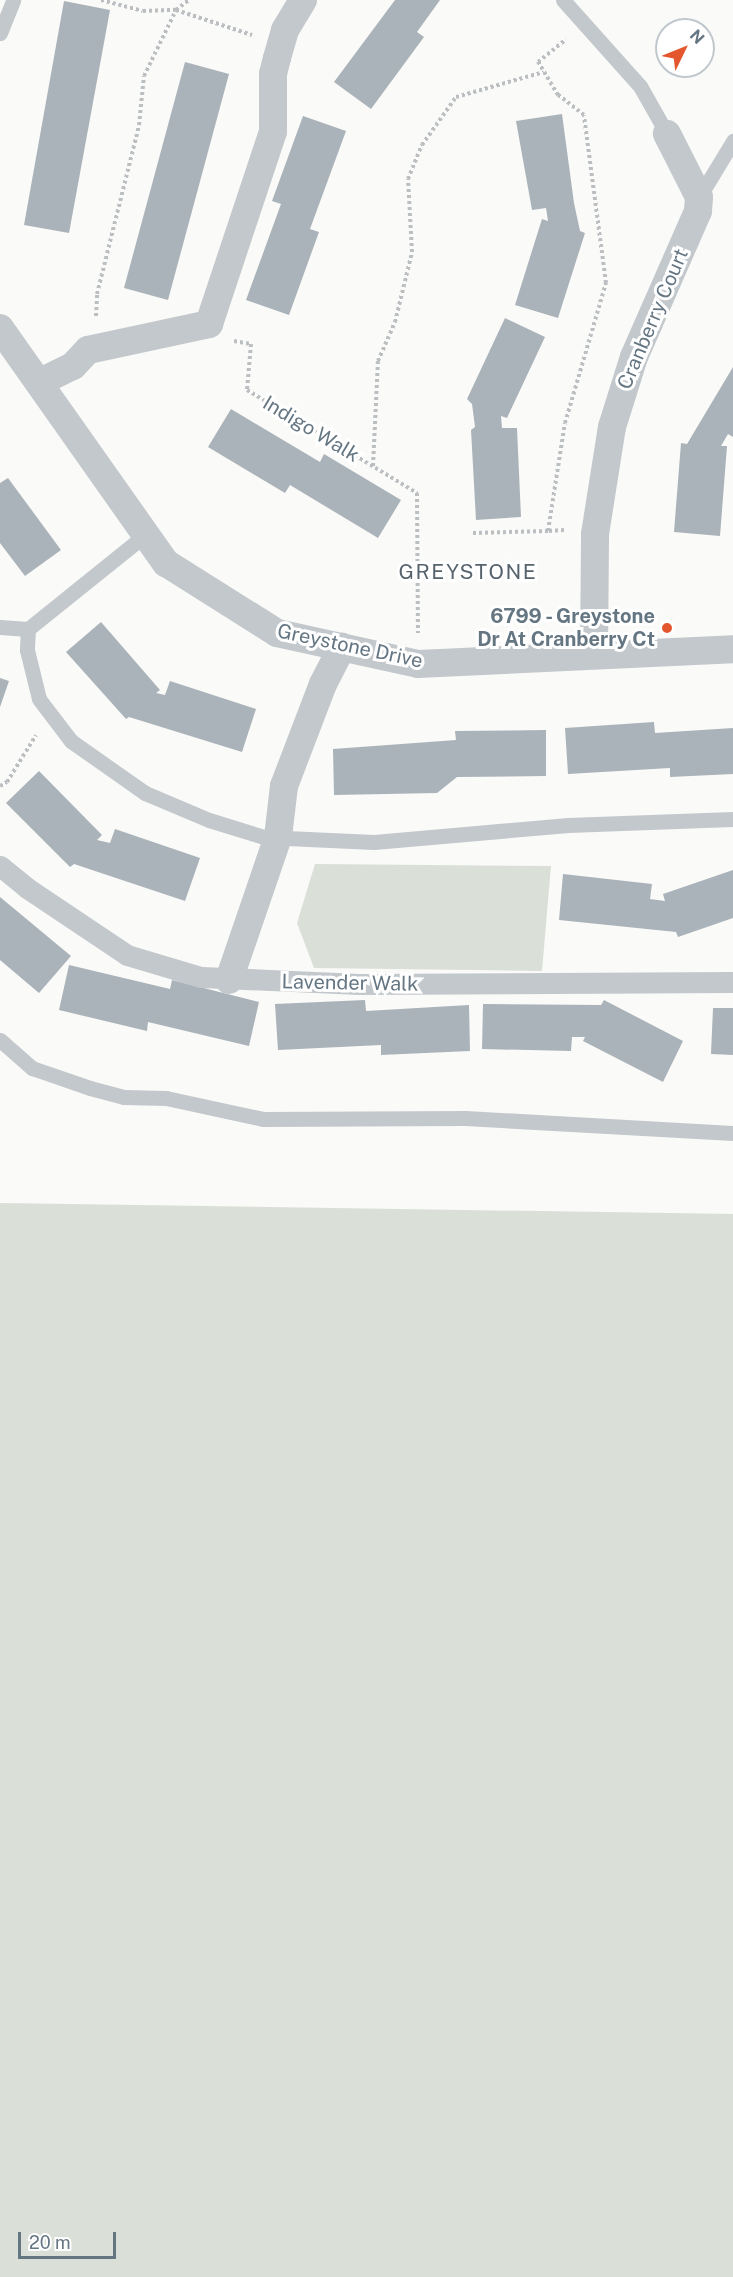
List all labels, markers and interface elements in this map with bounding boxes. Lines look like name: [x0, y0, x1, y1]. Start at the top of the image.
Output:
north arrow: [655, 18, 715, 78]
text: N: [686, 26, 708, 48]
street label: Cranberry Court: [613, 245, 693, 393]
street label: Indigo Walk: [258, 391, 364, 467]
district label: GREYSTONE: [399, 559, 537, 585]
place label: 6799 - Greystone Dr At Cranberry Ct: [477, 604, 655, 651]
street label: Greystone Drive: [275, 619, 425, 673]
marker: 6799 - Greystone Dr At Cranberry Ct: [660, 621, 674, 635]
street label: Lavender Walk: [281, 970, 419, 996]
scale bar: [21, 2220, 118, 2258]
text: 20 m: [29, 2232, 71, 2253]

